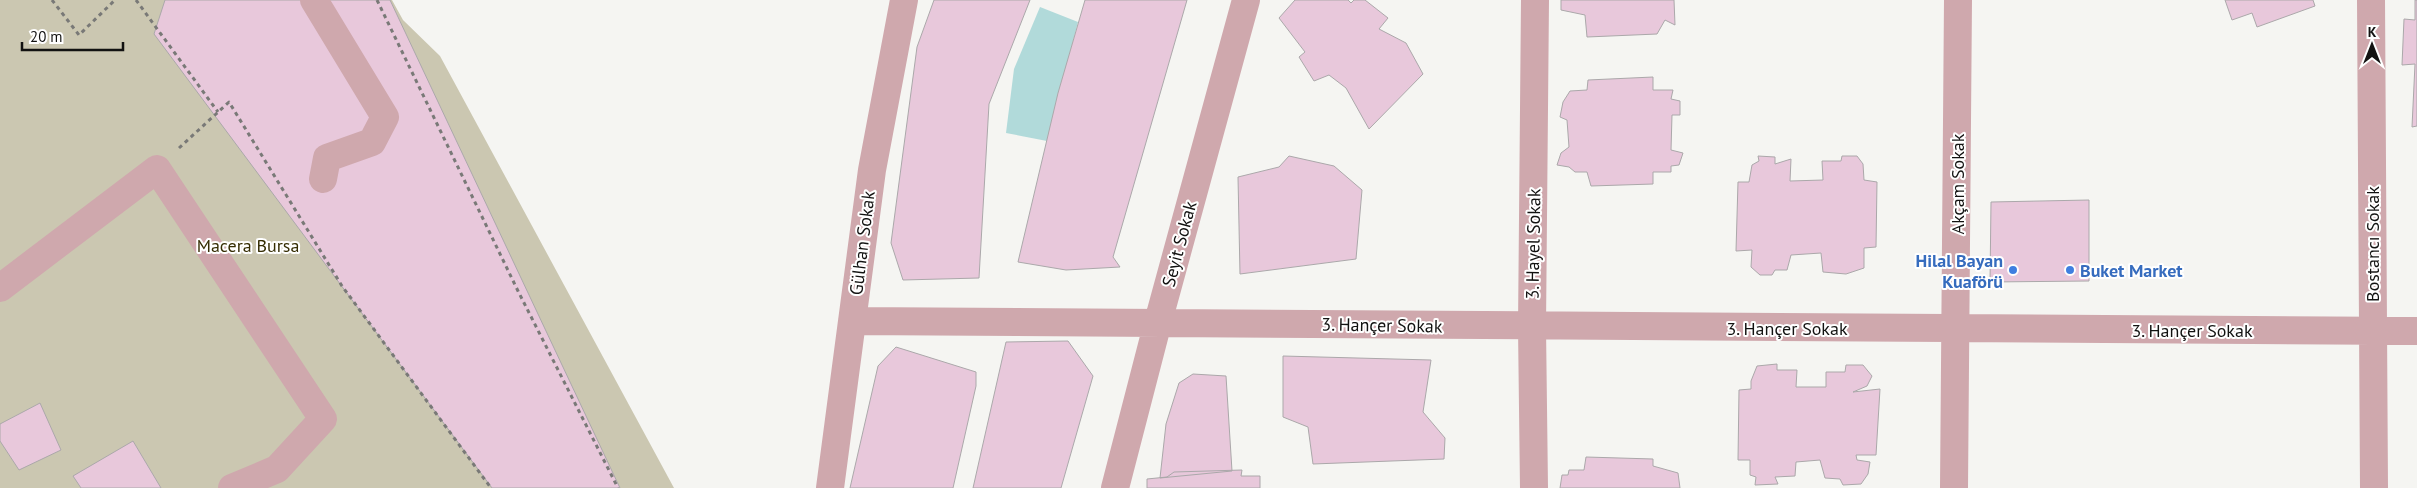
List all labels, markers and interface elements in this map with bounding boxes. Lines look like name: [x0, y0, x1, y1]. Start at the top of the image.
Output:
scale bar: [22, 20, 124, 52]
north arrow: [2347, 20, 2397, 70]
text: K: [2368, 23, 2377, 41]
text: 20 m: [30, 27, 63, 46]
street label: Akçam Sokak: [1946, 133, 1969, 234]
street label: Bostancı Sokak: [2361, 186, 2384, 302]
street label: 3. Hayel Sokak: [1521, 188, 1545, 300]
street label: Gülhan Sokak: [844, 189, 880, 296]
street label: Seyit Sokak: [1157, 198, 1202, 289]
park label: Macera Bursa: [197, 234, 299, 257]
place label: Hilal Bayan Kuaförü: [1915, 249, 2003, 293]
place label: Buket Market: [2080, 259, 2183, 282]
marker: Hilal Bayan Kuaförü: [2007, 264, 2019, 276]
marker: Buket Market: [2064, 264, 2076, 276]
street label: 3. Hançer Sokak: [1321, 312, 1443, 338]
street label: 3. Hançer Sokak: [1726, 317, 1848, 340]
street label: 3. Hançer Sokak: [2131, 319, 2253, 342]

